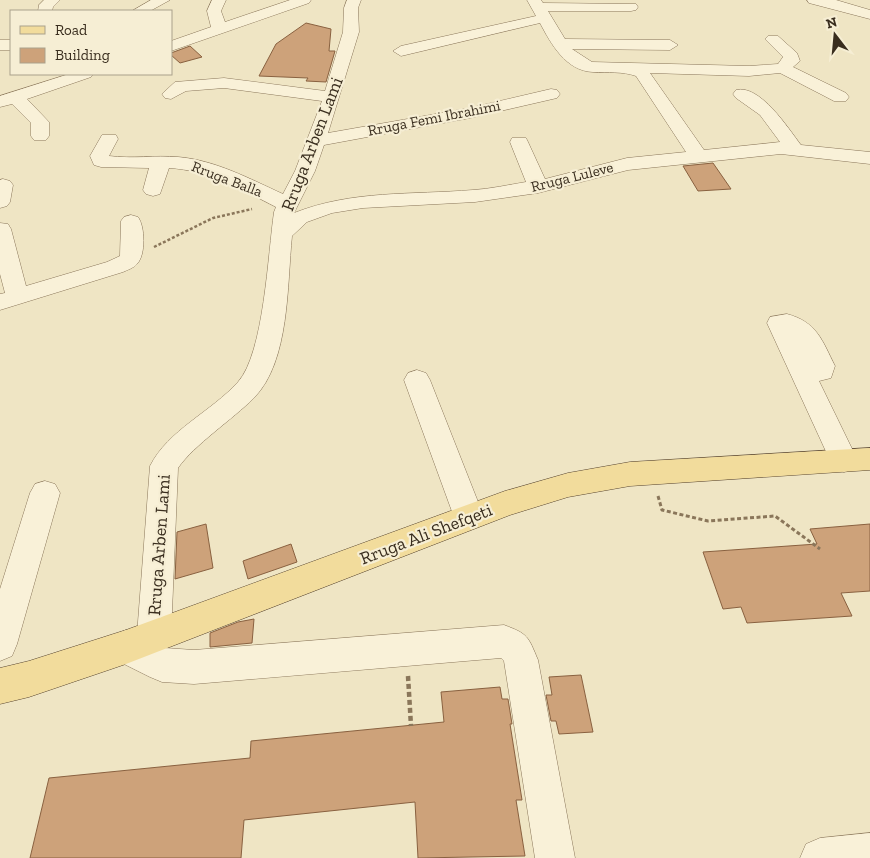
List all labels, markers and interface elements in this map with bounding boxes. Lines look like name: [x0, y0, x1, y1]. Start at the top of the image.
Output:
legend: [10, 10, 172, 75]
north arrow: [810, 10, 860, 60]
text: N: [824, 13, 839, 33]
text: Road: [55, 21, 88, 39]
text: Building: [55, 46, 110, 64]
street label: Rruga Arben Lami: [276, 74, 348, 214]
street label: Rruga Femi Ibrahimi: [366, 96, 502, 140]
street label: Rruga Balla: [189, 157, 265, 201]
street label: Rruga Luleve: [529, 158, 615, 196]
street label: Rruga Arben Lami: [143, 474, 175, 616]
street label: Rruga Ali Shefqeti: [357, 499, 495, 569]

